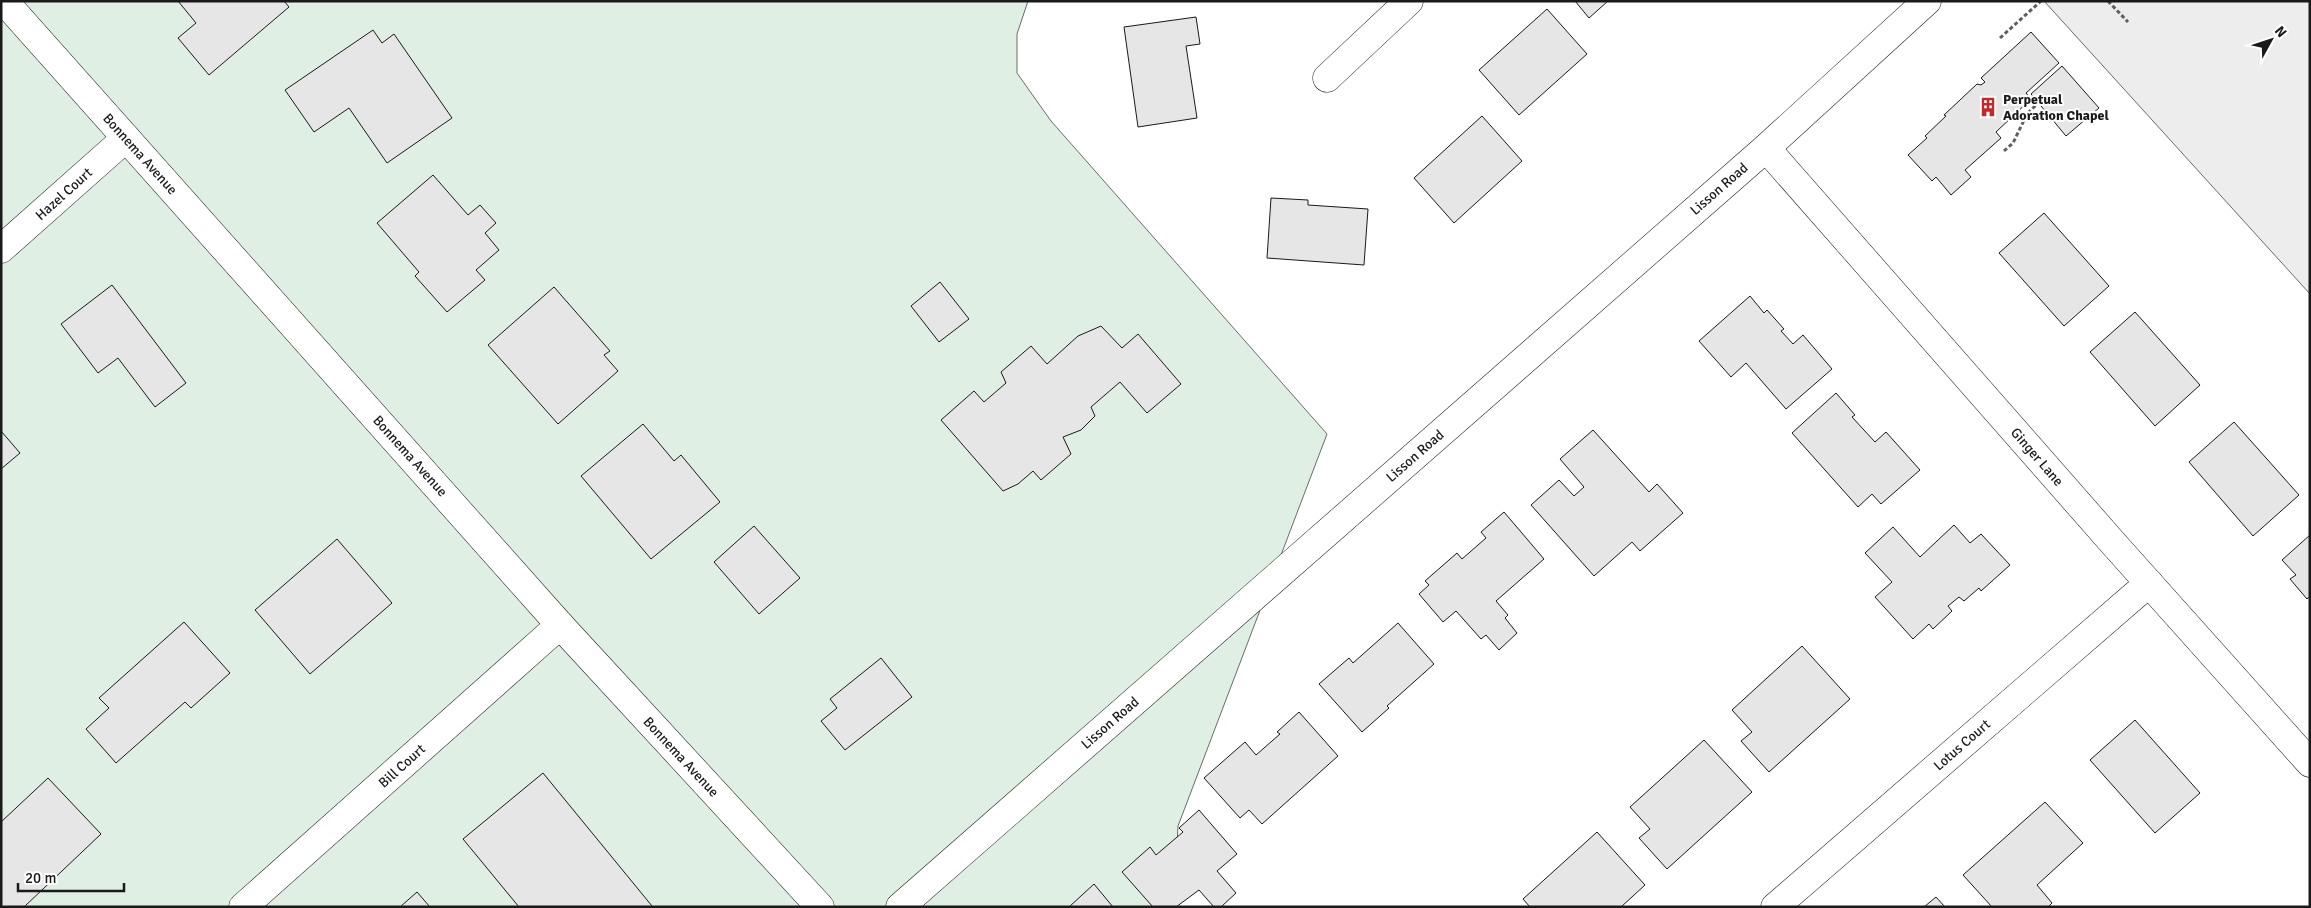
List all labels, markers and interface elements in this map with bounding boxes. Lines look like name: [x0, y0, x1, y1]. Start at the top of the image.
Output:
north arrow: [2246, 15, 2296, 65]
text: N: [2271, 23, 2290, 41]
place label: Perpetual Adoration Chapel: [2003, 91, 2109, 124]
building icon: Perpetual Adoration Chapel: [1977, 96, 1999, 118]
street label: Bonnema Avenue: [99, 110, 181, 198]
street label: Lisson Road: [1687, 159, 1751, 219]
street label: Hazel Court: [32, 164, 96, 224]
street label: Bonnema Avenue: [369, 412, 451, 500]
street label: Ginger Lane: [2007, 424, 2067, 490]
street label: Lisson Road: [1383, 426, 1447, 486]
street label: Lisson Road: [1078, 693, 1142, 753]
street label: Bonnema Avenue: [640, 713, 722, 801]
street label: Lotus Court: [1930, 716, 1994, 774]
street label: Bill Court: [375, 741, 429, 791]
scale bar: [18, 860, 124, 892]
text: 20 m: [25, 869, 56, 887]

